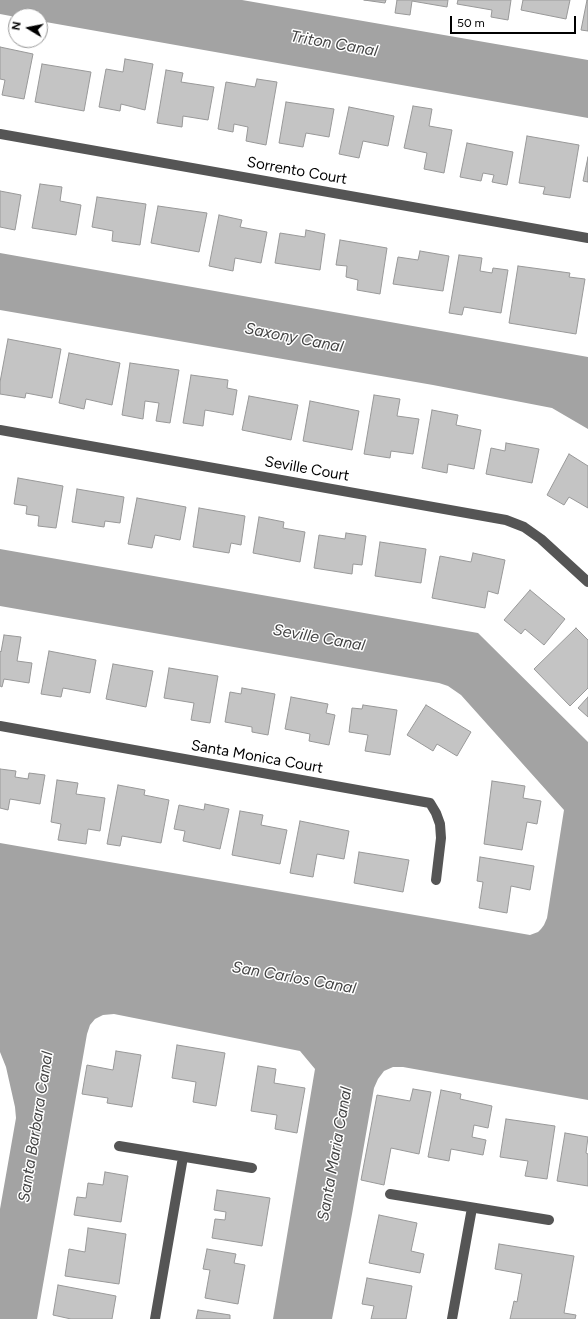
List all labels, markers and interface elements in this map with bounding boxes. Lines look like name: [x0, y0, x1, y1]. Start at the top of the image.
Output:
north arrow: [8, 8, 48, 48]
scale bar: [452, 8, 578, 34]
text: 50 m: [457, 16, 485, 30]
text: N: [10, 21, 24, 31]
water label: Triton Canal: [289, 27, 379, 61]
street label: Sorrento Court: [246, 153, 348, 189]
water label: Saxony Canal: [243, 319, 345, 357]
street label: Seville Court: [263, 453, 351, 485]
water label: Seville Canal: [271, 620, 367, 656]
street label: Santa Monica Court: [190, 737, 324, 777]
water label: San Carlos Canal: [230, 958, 358, 998]
water label: Santa Barbara Canal: [15, 1050, 57, 1204]
water label: Santa Maria Canal: [314, 1085, 356, 1223]

